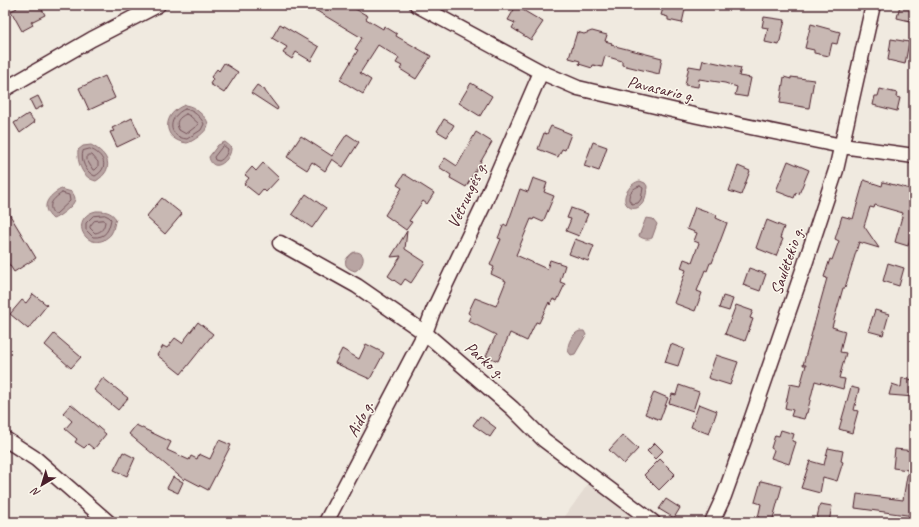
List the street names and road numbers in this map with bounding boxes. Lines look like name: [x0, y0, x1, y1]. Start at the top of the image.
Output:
street label: Pavasario g.: [625, 71, 697, 107]
street label: Vėtrungės g.: [443, 158, 492, 231]
street label: Saulėtekio g.: [766, 224, 809, 298]
street label: Parko g.: [461, 337, 510, 384]
street label: Aido g.: [342, 397, 378, 441]

